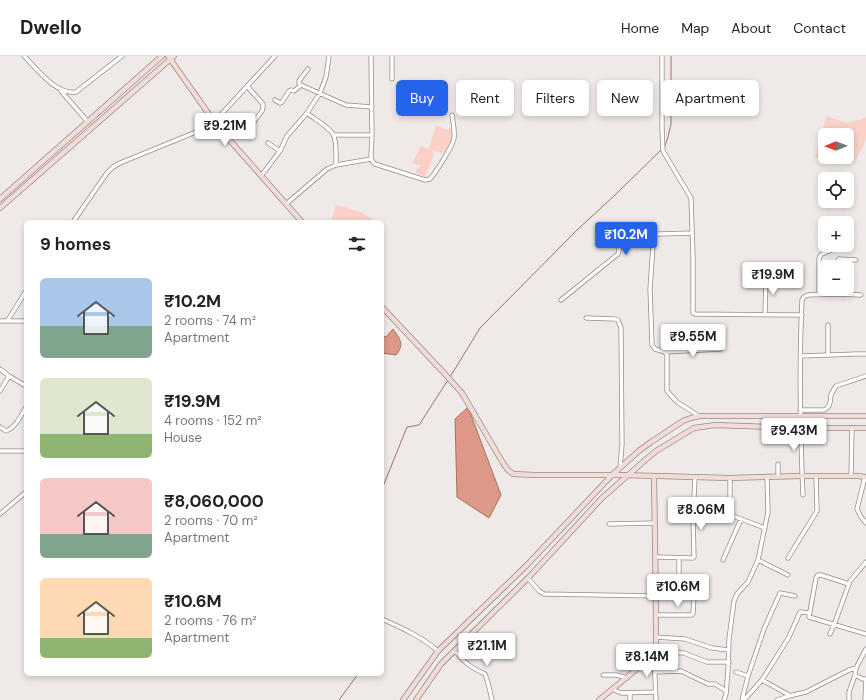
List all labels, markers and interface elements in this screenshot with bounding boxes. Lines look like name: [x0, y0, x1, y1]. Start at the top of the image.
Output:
text: Dwello: [20, 15, 82, 40]
text: Home: [621, 19, 659, 37]
text: Map: [681, 19, 709, 37]
text: About: [731, 19, 771, 37]
text: Contact: [793, 19, 846, 37]
chip: Buy: [396, 80, 448, 116]
chip: Rent: [456, 80, 514, 116]
chip: Filters: [522, 80, 589, 116]
chip: New: [597, 80, 653, 116]
chip: Apartment: [661, 80, 759, 116]
pin: ₹9.21M: [192, 113, 258, 147]
text: ₹9.21M: [204, 117, 246, 134]
north arrow: [818, 128, 854, 164]
map controls: [818, 128, 854, 296]
button: locate: [818, 172, 854, 208]
button: +: [818, 216, 854, 252]
pin: ₹10.2M: [593, 222, 659, 256]
text: ₹10.2M: [604, 226, 648, 243]
text: 9 homes: [40, 233, 111, 255]
icon: filters: [346, 233, 368, 255]
button: −: [818, 260, 854, 296]
pin: ₹19.9M: [740, 262, 806, 296]
text: ₹19.9M: [751, 266, 795, 283]
text: ₹10.2M: [164, 290, 221, 312]
icon: home: [72, 294, 120, 342]
text: 2 rooms · 74 m²: [164, 312, 256, 329]
pin: ₹9.55M: [660, 324, 726, 358]
text: ₹9.55M: [670, 328, 716, 345]
text: Apartment: [164, 329, 229, 346]
text: ₹19.9M: [164, 390, 221, 412]
icon: home: [72, 394, 120, 442]
text: 4 rooms · 152 m²: [164, 412, 262, 429]
pin: ₹9.43M: [761, 418, 827, 452]
text: ₹9.43M: [771, 422, 817, 439]
text: House: [164, 429, 202, 446]
text: ₹8,060,000: [164, 490, 264, 512]
icon: home: [72, 494, 120, 542]
pin: ₹8.06M: [668, 497, 734, 531]
text: ₹8.06M: [677, 501, 725, 518]
text: 2 rooms · 70 m²: [164, 512, 258, 529]
text: Apartment: [164, 529, 229, 546]
pin: ₹10.6M: [645, 574, 711, 608]
text: ₹10.6M: [656, 578, 700, 595]
text: ₹10.6M: [164, 590, 222, 612]
icon: home: [72, 594, 120, 642]
text: 2 rooms · 76 m²: [164, 612, 257, 629]
text: Apartment: [164, 629, 229, 646]
pin: ₹21.1M: [454, 633, 520, 667]
text: ₹21.1M: [467, 637, 507, 654]
pin: ₹8.14M: [614, 644, 680, 678]
text: ₹8.14M: [625, 648, 669, 665]

